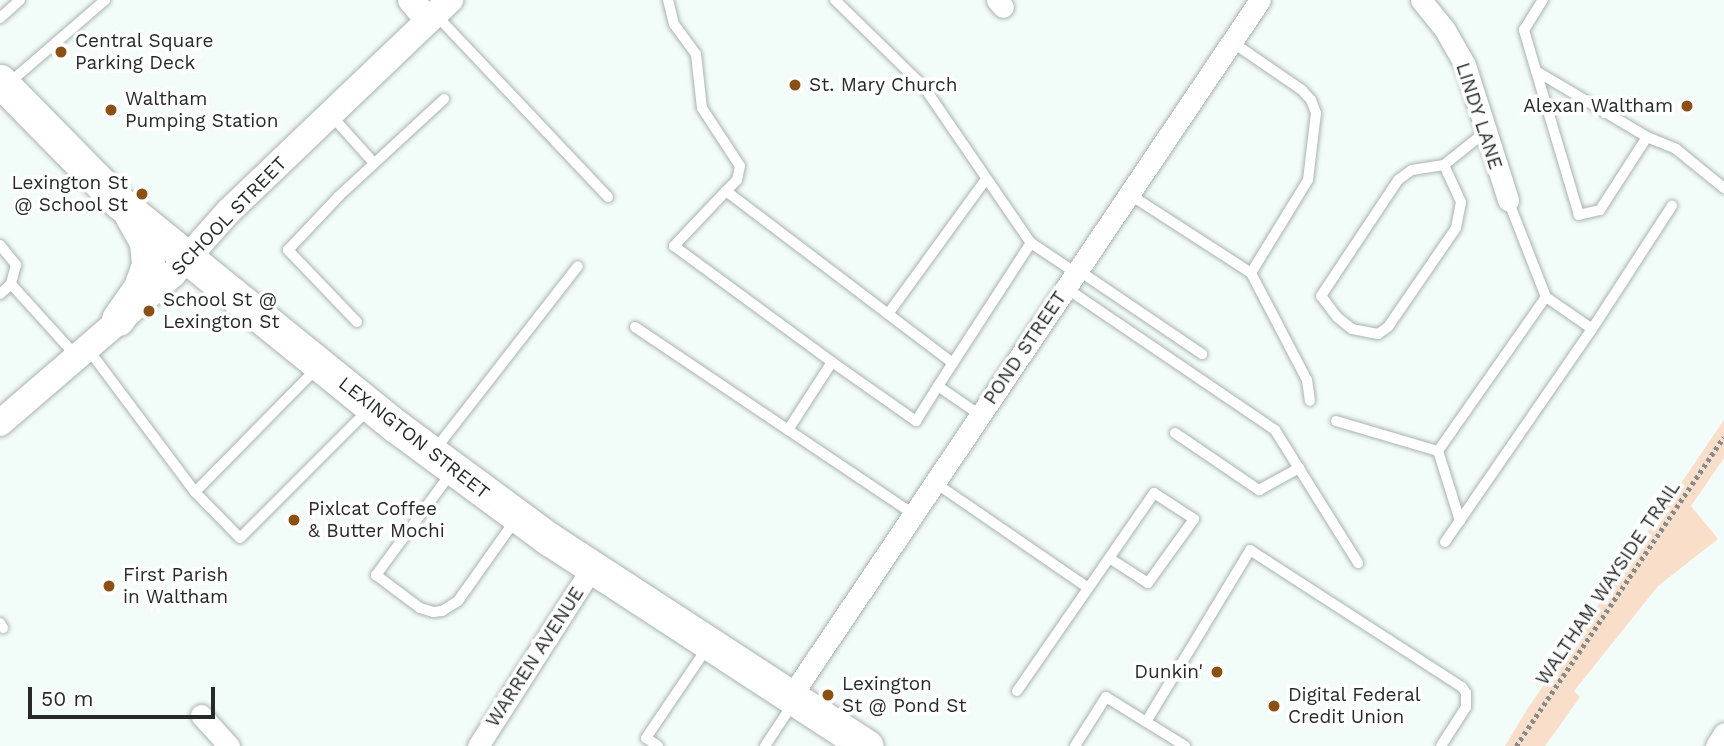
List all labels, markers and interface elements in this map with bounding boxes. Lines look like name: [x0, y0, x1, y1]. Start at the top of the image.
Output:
place label: Central Square Parking Deck: [75, 30, 214, 74]
marker: Central Square Parking Deck: [53, 44, 69, 60]
street label: LINDY LANE: [1451, 59, 1507, 173]
place label: St. Mary Church: [809, 74, 958, 96]
marker: St. Mary Church: [787, 77, 803, 93]
place label: Waltham Pumping Station: [125, 88, 278, 132]
place label: Alexan Waltham: [1523, 95, 1673, 117]
marker: Alexan Waltham: [1679, 98, 1695, 114]
marker: Waltham Pumping Station: [103, 102, 119, 118]
street label: SCHOOL STREET: [166, 152, 292, 280]
place label: Lexington St @ School St: [12, 172, 128, 216]
marker: Lexington St @ School St: [134, 186, 150, 202]
street label: POND STREET: [979, 287, 1071, 409]
place label: School St @ Lexington St: [163, 289, 279, 333]
marker: School St @ Lexington St: [141, 303, 157, 319]
street label: LEXINGTON STREET: [334, 372, 494, 504]
street label: WALTHAM WAYSIDE TRAIL: [1531, 476, 1685, 690]
place label: Pixlcat Coffee & Butter Mochi: [308, 498, 445, 542]
marker: Pixlcat Coffee & Butter Mochi: [286, 512, 302, 528]
place label: First Parish in Waltham: [123, 564, 229, 608]
marker: First Parish in Waltham: [101, 578, 117, 594]
street label: WARREN AVENUE: [481, 582, 589, 732]
place label: Dunkin': [1134, 661, 1203, 683]
marker: Dunkin': [1209, 664, 1225, 680]
scale bar: [32, 672, 219, 716]
place label: Lexington St @ Pond St: [842, 673, 966, 717]
place label: Digital Federal Credit Union: [1288, 684, 1421, 728]
text: 50 m: [41, 686, 93, 711]
marker: Lexington St @ Pond St: [820, 687, 836, 703]
marker: Digital Federal Credit Union: [1266, 698, 1282, 714]

